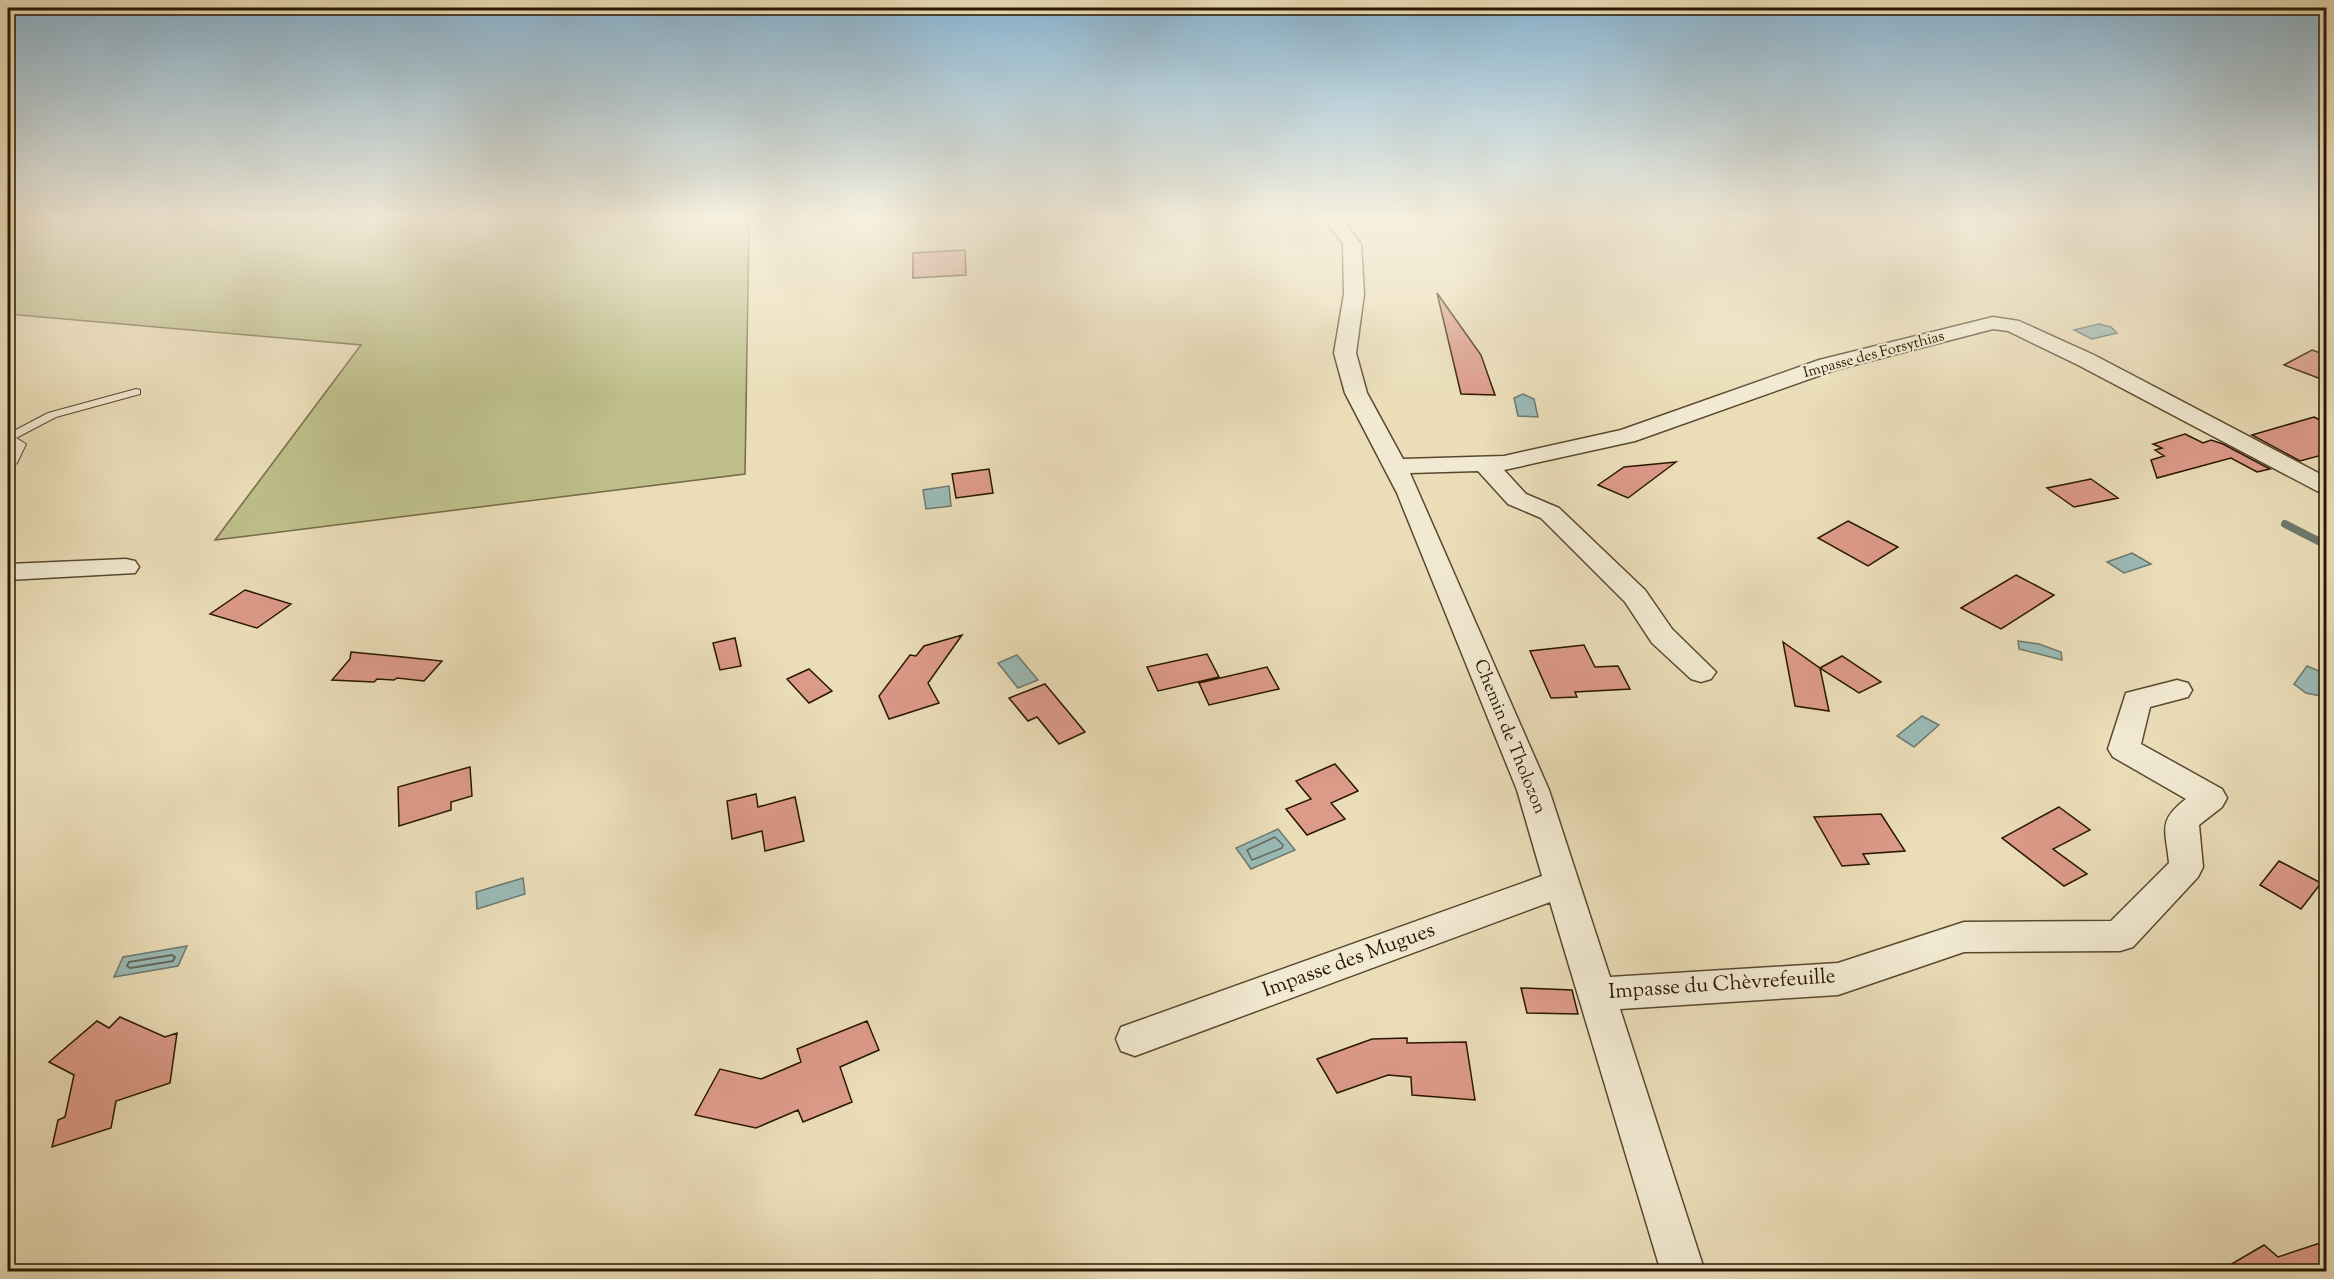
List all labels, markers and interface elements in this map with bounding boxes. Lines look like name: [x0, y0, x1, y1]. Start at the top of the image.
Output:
street label: Impasse des Forsythias: [1801, 326, 1947, 384]
street label: Chemin de Tholozon: [1466, 656, 1552, 819]
street label: Impasse des Mugues: [1258, 916, 1440, 1006]
street label: Impasse du Chèvrefeuille: [1607, 962, 1837, 1008]

